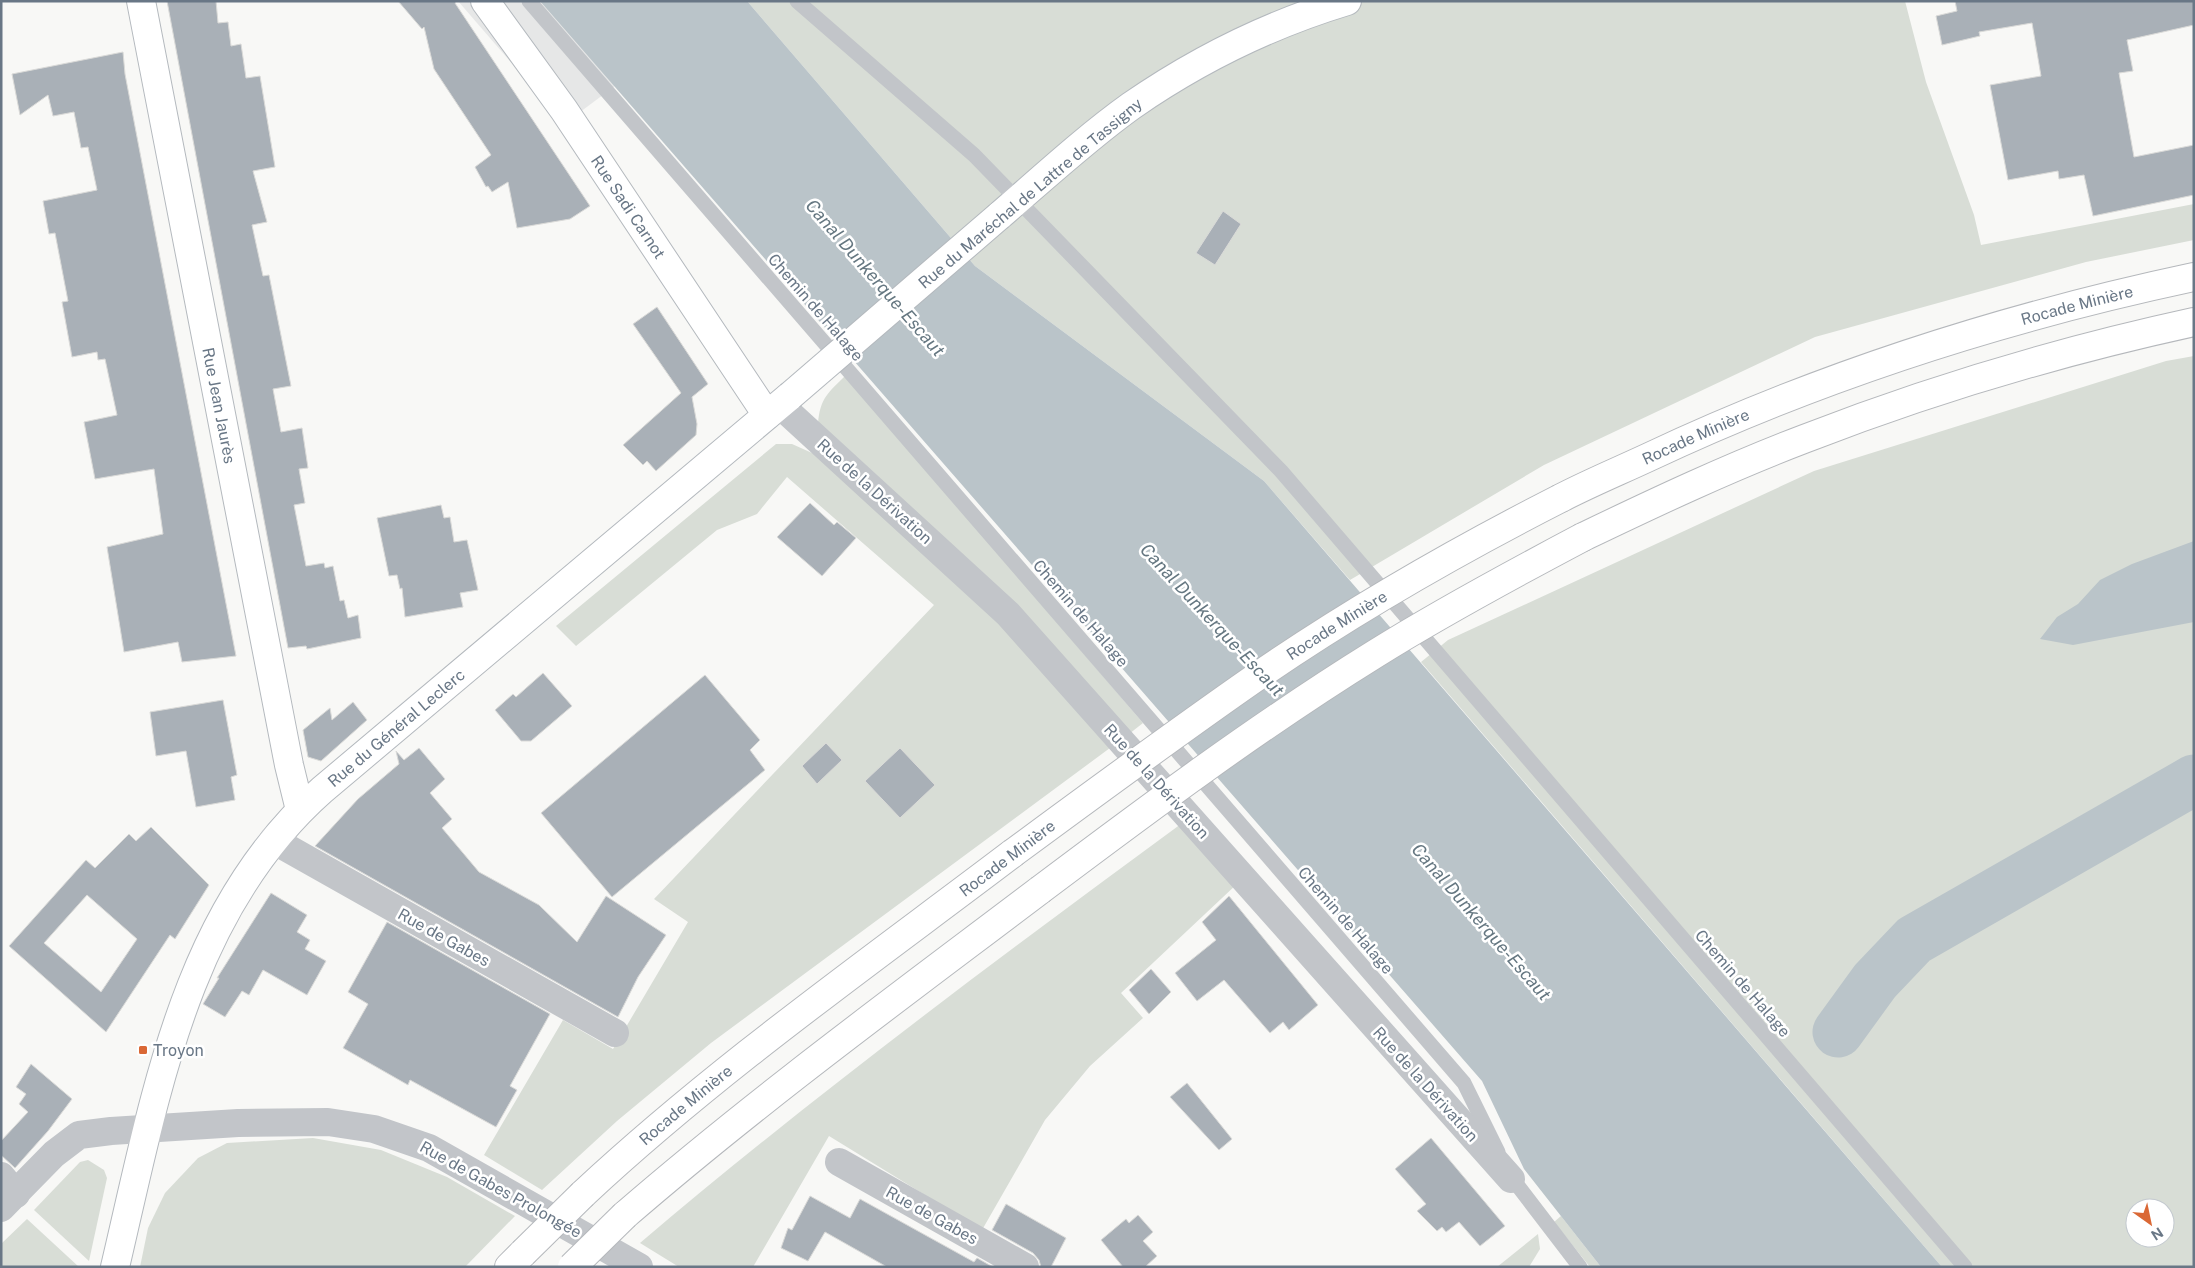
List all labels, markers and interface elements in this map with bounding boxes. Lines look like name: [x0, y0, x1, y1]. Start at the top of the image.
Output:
street label: Rue du Maréchal de Lattre de Tassigny: [915, 94, 1146, 293]
street label: Rue Sadi Carnot: [587, 152, 669, 262]
water label: Canal Dunkerque-Escaut: [801, 195, 949, 361]
street label: Chemin de Halage: [764, 250, 867, 365]
street label: Rocade Minière: [2019, 282, 2135, 329]
street label: Rue Jean Jaurès: [198, 346, 239, 465]
street label: Rocade Minière: [1639, 405, 1752, 469]
street label: Rue de la Dérivation: [813, 435, 936, 548]
water label: Canal Dunkerque-Escaut: [1136, 539, 1289, 700]
street label: Chemin de Halage: [1029, 556, 1132, 671]
street label: Rocade Minière: [1283, 587, 1391, 664]
street label: Rue du Général Leclerc: [324, 665, 469, 791]
street label: Rue de la Dérivation: [1100, 720, 1213, 843]
street label: Rocade Minière: [956, 816, 1059, 901]
water label: Canal Dunkerque-Escaut: [1407, 839, 1555, 1005]
street label: Chemin de Halage: [1294, 863, 1397, 978]
street label: Rue de Gabes: [394, 904, 493, 971]
street label: Chemin de Halage: [1691, 926, 1794, 1041]
street label: Rue de la Dérivation: [1369, 1023, 1482, 1146]
place label: Troyon: [153, 1041, 204, 1060]
marker: Troyon: [137, 1044, 149, 1056]
street label: Rocade Minière: [635, 1061, 736, 1149]
street label: Rue de Gabes Prolongée: [417, 1137, 585, 1242]
street label: Rue de Gabes: [882, 1182, 981, 1249]
north arrow: [2125, 1198, 2175, 1248]
text: N: [2148, 1224, 2166, 1244]

